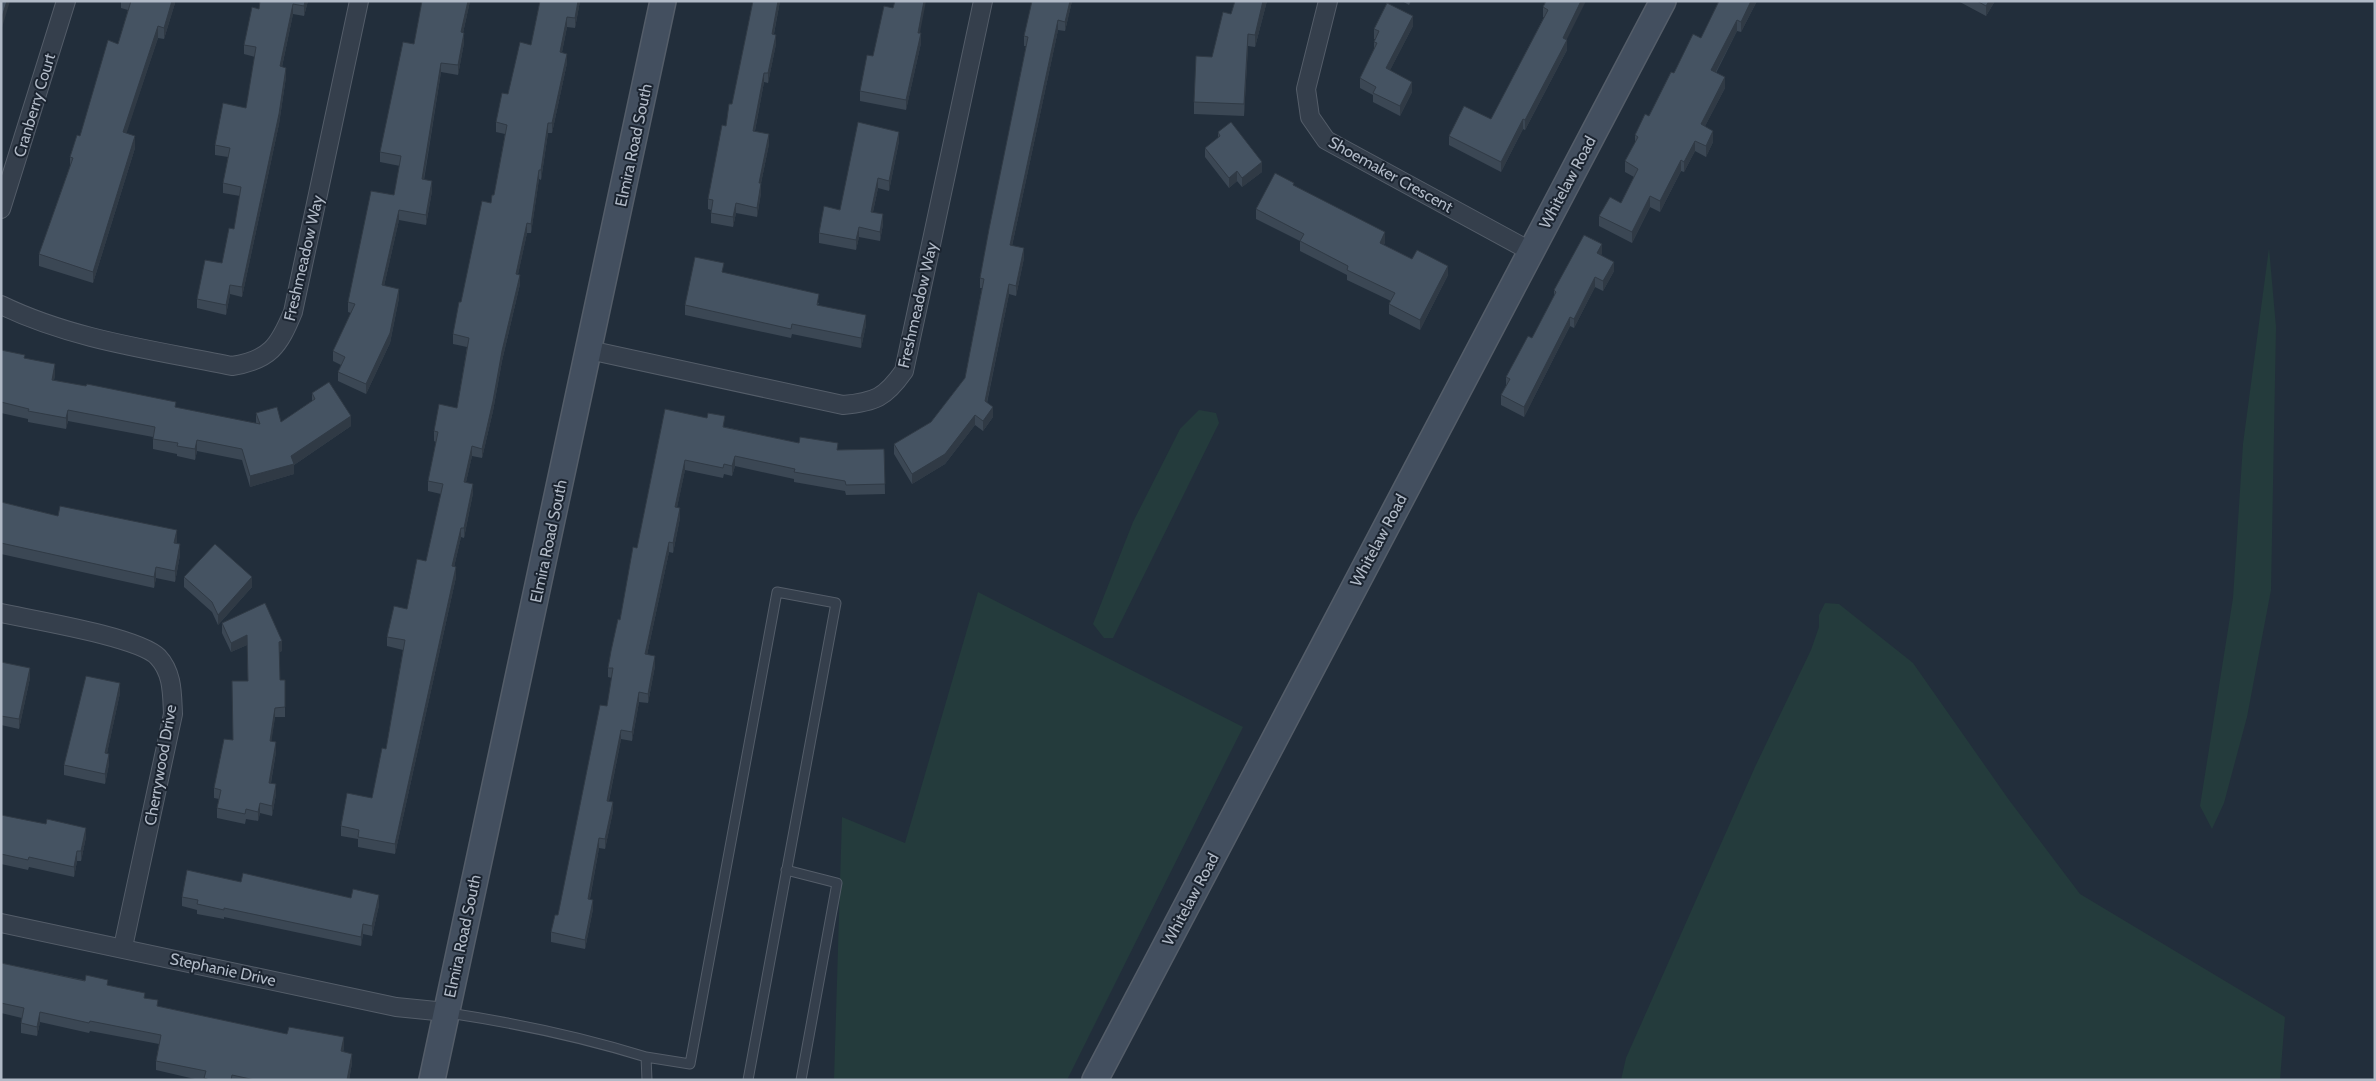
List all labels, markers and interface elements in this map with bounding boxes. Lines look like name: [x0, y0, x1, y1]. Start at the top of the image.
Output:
street label: Cranberry Court: [10, 50, 59, 159]
street label: Elmira Road South: [611, 82, 656, 208]
street label: Shoemaker Crescent: [1325, 132, 1457, 217]
street label: Whitelaw Road: [1535, 133, 1600, 232]
street label: Freshmeadow Way: [280, 193, 327, 323]
street label: Freshmeadow Way: [894, 240, 941, 370]
street label: Elmira Road South: [526, 478, 571, 604]
street label: Whitelaw Road: [1346, 491, 1411, 590]
street label: Cherrywood Drive: [141, 703, 180, 827]
street label: Whitelaw Road: [1158, 850, 1223, 949]
street label: Elmira Road South: [440, 873, 485, 999]
street label: Stephanie Drive: [168, 949, 278, 990]

